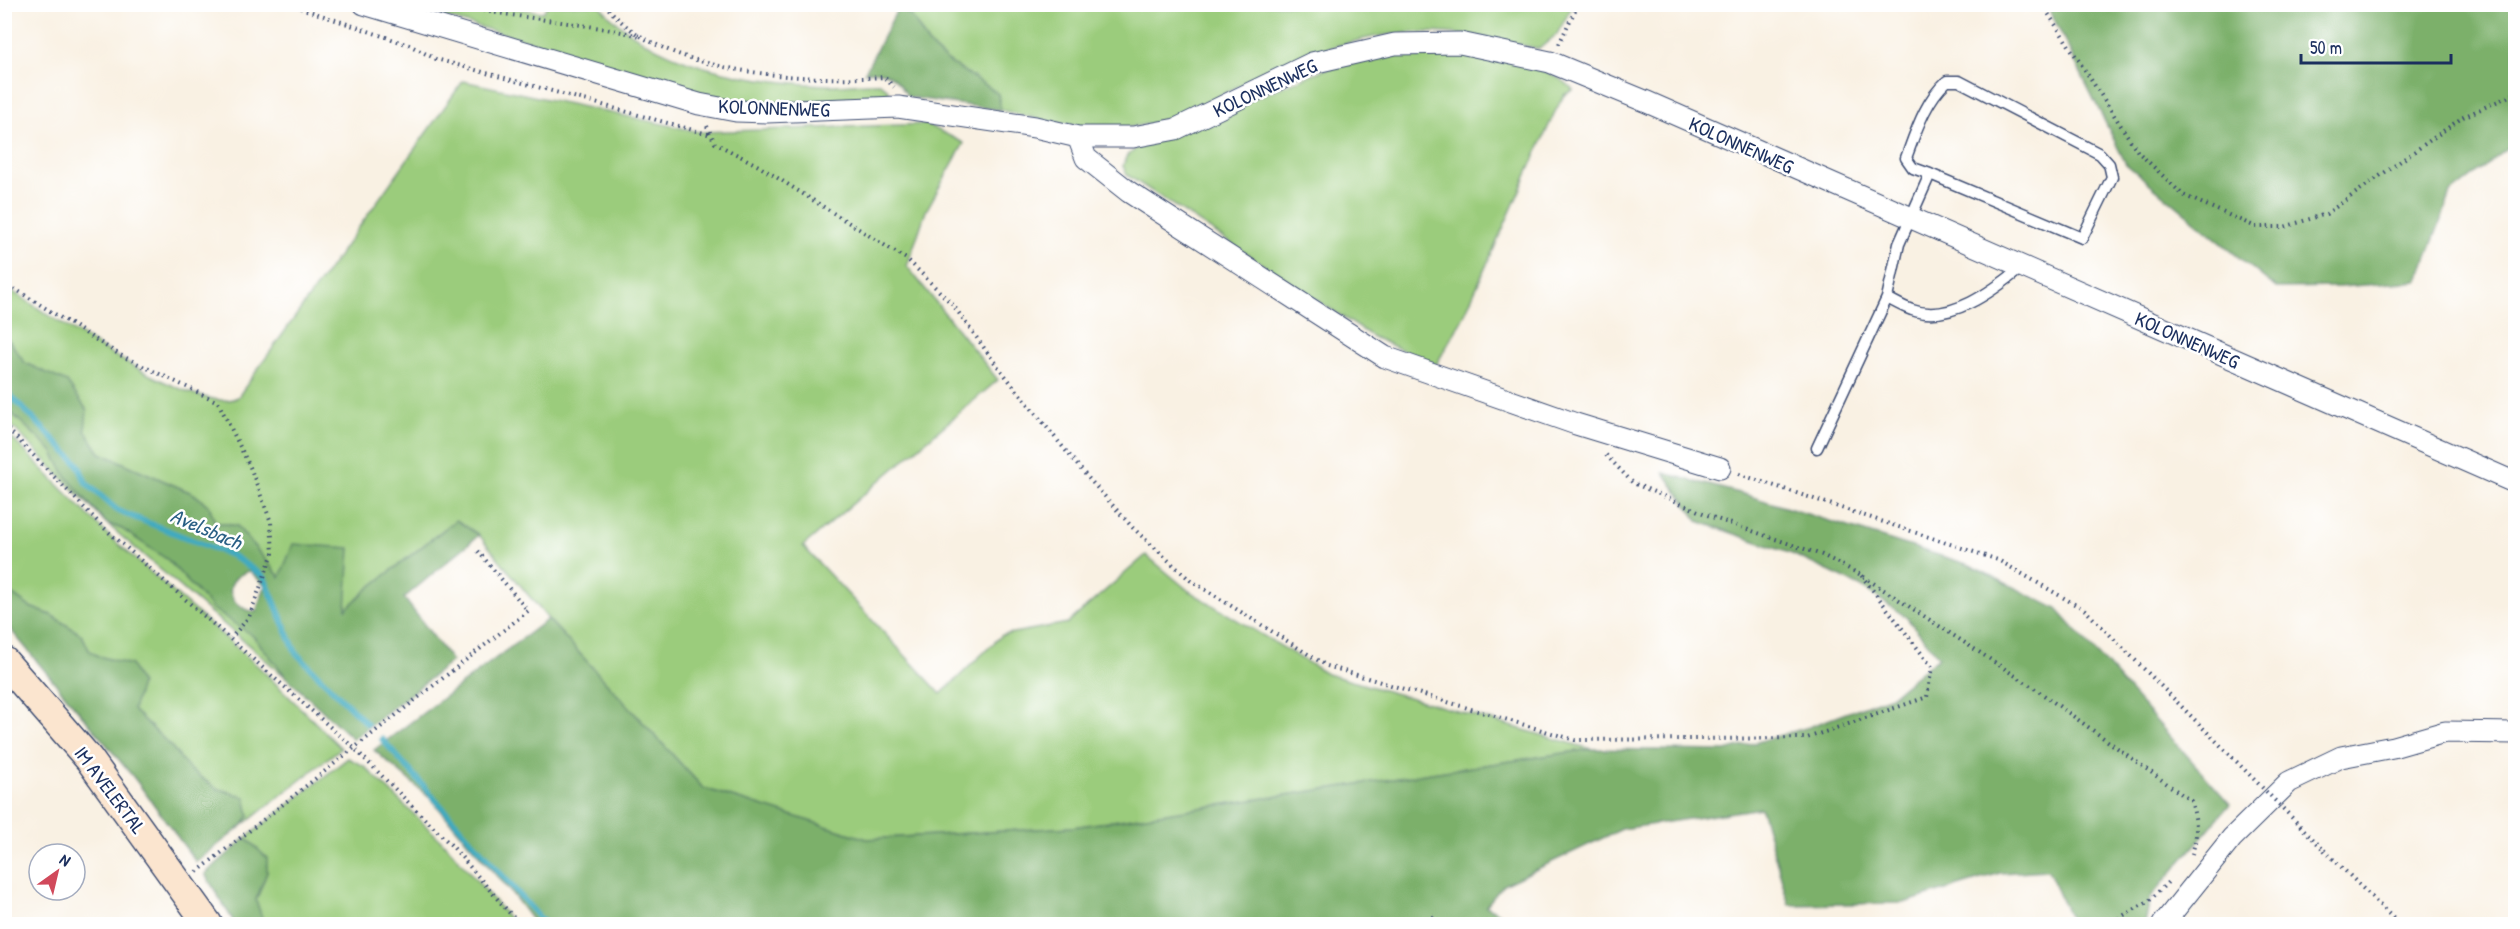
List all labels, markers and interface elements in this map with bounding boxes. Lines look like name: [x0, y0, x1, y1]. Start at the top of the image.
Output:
scale bar: [2301, 27, 2451, 65]
text: 50 m: [2310, 35, 2342, 60]
street label: KOLONNENWEG: [1208, 52, 1321, 123]
street label: KOLONNENWEG: [718, 92, 831, 123]
street label: KOLONNENWEG: [1685, 109, 1798, 180]
street label: KOLONNENWEG: [2131, 304, 2244, 375]
water label: Avelsbach: [166, 501, 247, 557]
street label: IM AVELERTAL: [69, 740, 152, 839]
north arrow: [27, 842, 87, 902]
text: N: [56, 848, 75, 871]

